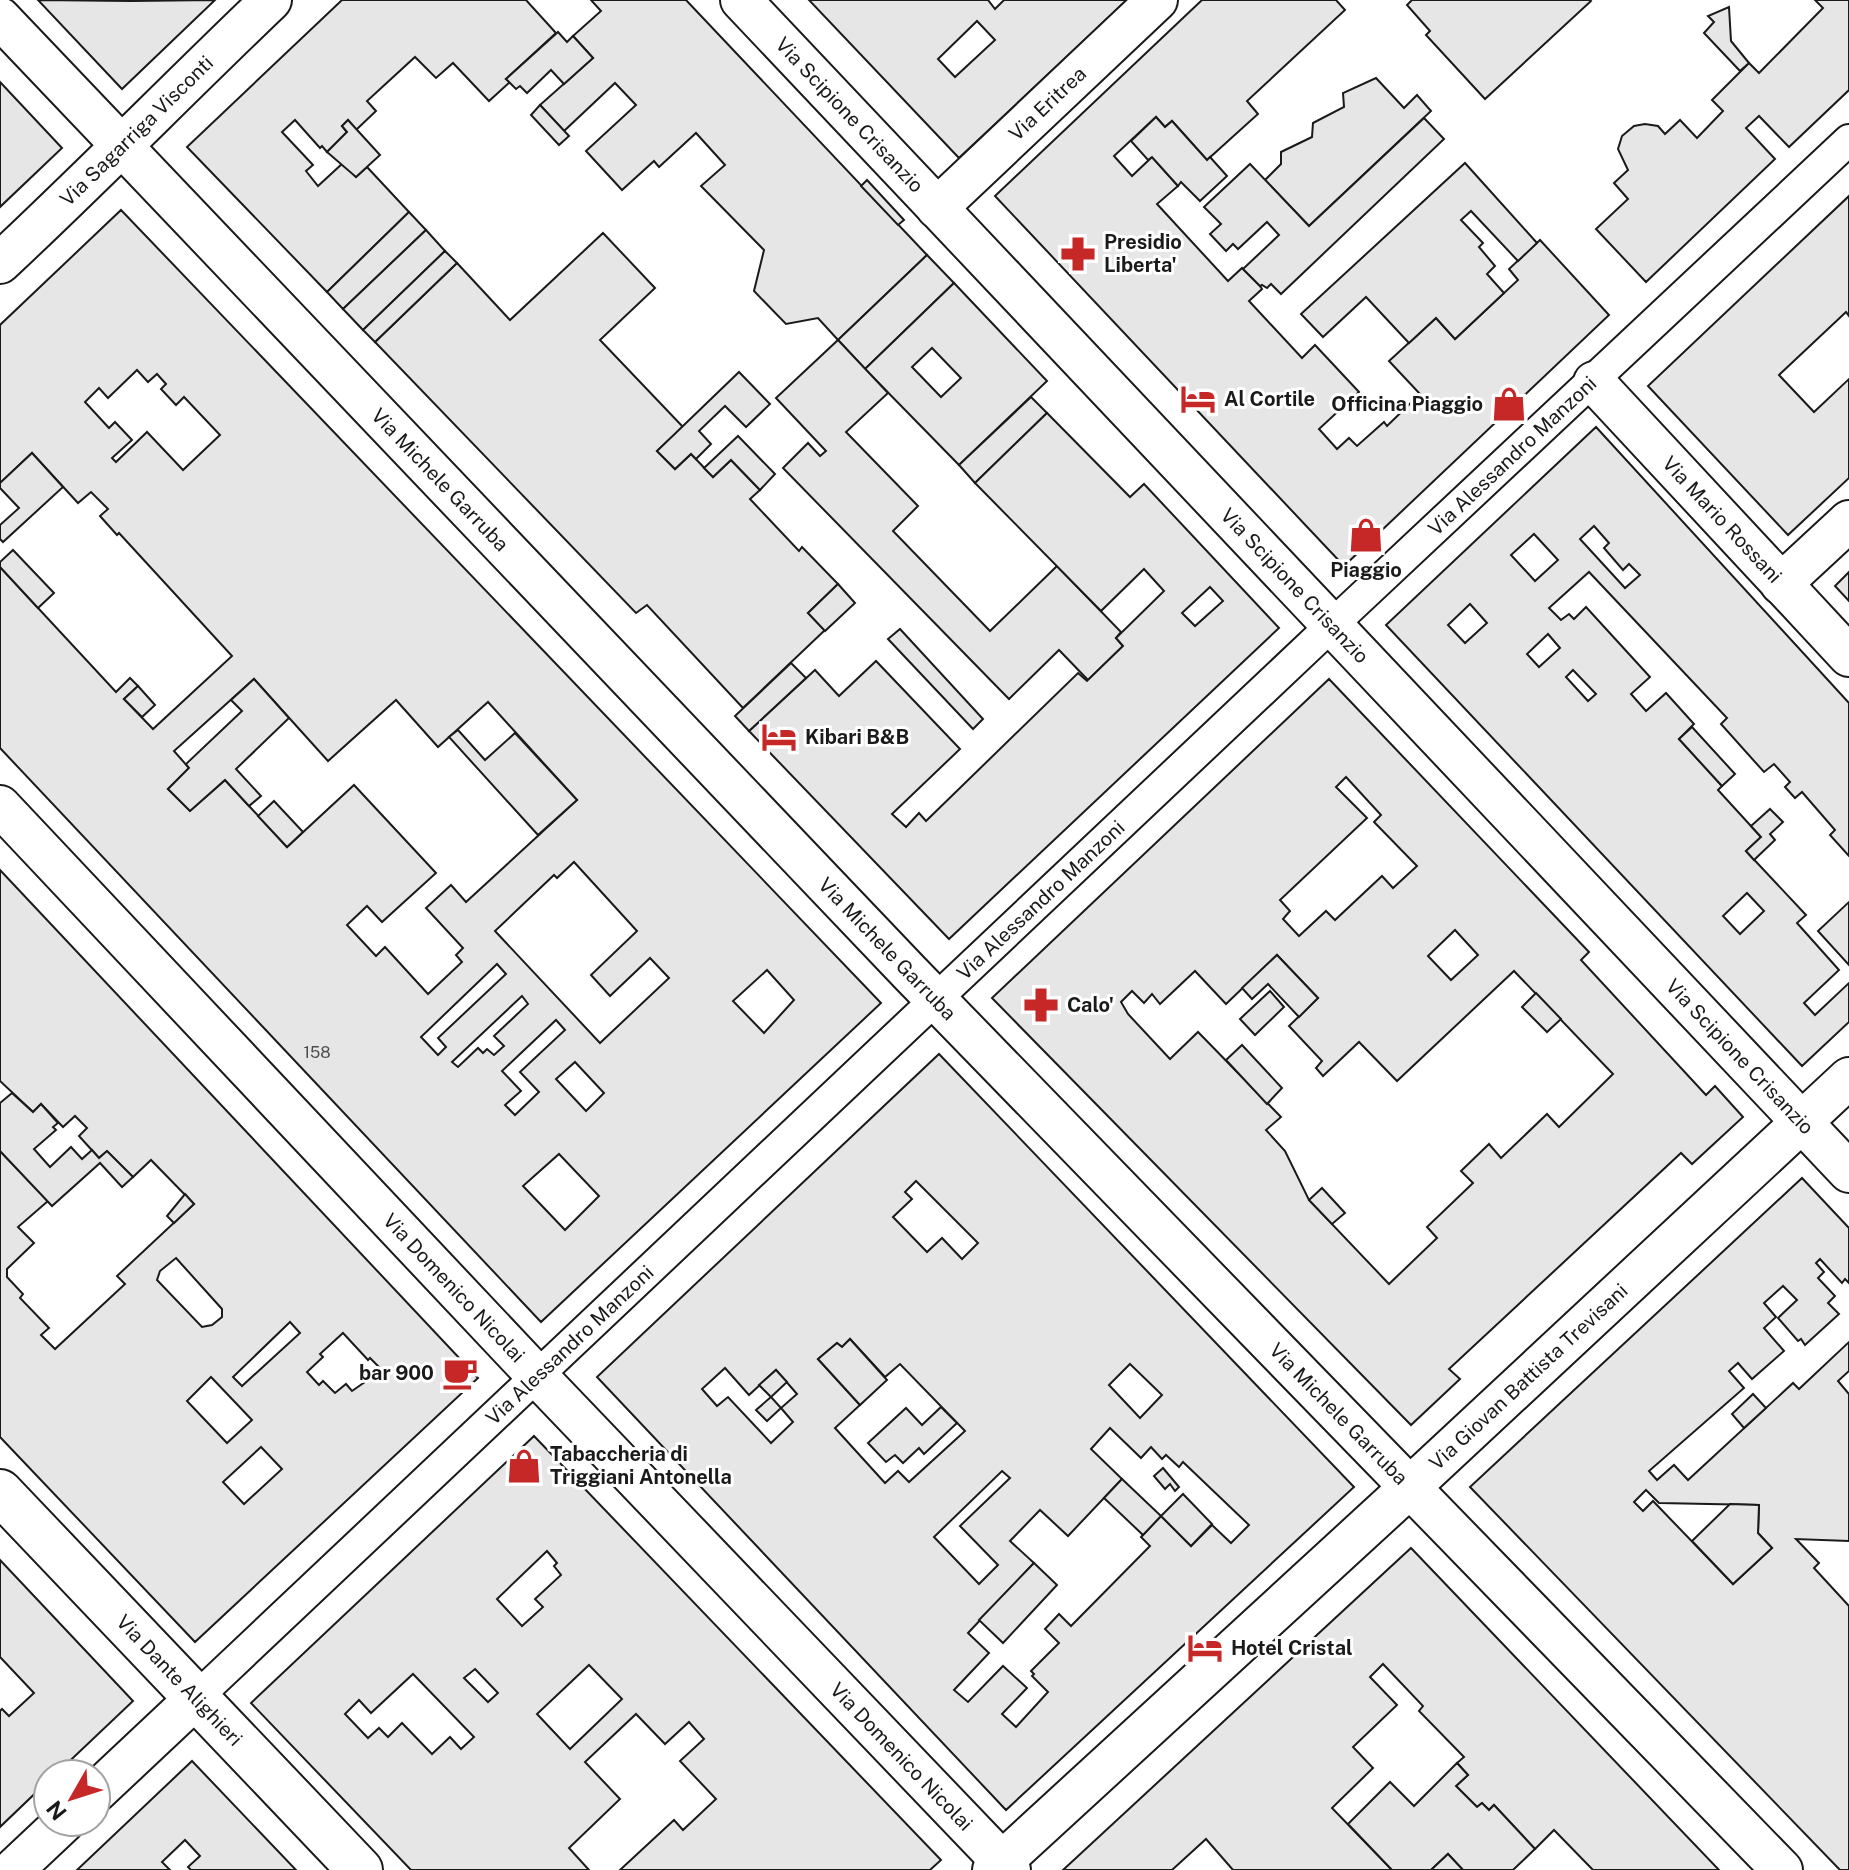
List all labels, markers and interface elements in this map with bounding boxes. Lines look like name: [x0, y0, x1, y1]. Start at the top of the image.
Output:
street label: Via Scipione Crisanzio: [771, 32, 929, 197]
street label: Via Sagarriga Visconti: [55, 51, 218, 211]
street label: Via Eritrea: [1004, 62, 1091, 146]
place label: Presidio Liberta': [1104, 230, 1182, 277]
pharmacy icon: Presidio Liberta': [1059, 235, 1097, 273]
street label: Via Alessandro Manzoni: [1423, 371, 1601, 540]
hotel icon: Al Cortile: [1179, 380, 1217, 418]
shop icon: Officina Piaggio: [1490, 385, 1528, 423]
place label: Al Cortile: [1224, 387, 1315, 411]
place label: Officina Piaggio: [1331, 392, 1483, 416]
street label: Via Michele Garruba: [366, 403, 514, 556]
street label: Via Mario Rossani: [1657, 451, 1787, 588]
street label: Via Scipione Crisanzio: [1216, 503, 1374, 668]
shop icon: Piaggio: [1347, 516, 1385, 554]
place label: Piaggio: [1330, 558, 1402, 582]
hotel icon: Kibari B&B: [760, 718, 798, 756]
place label: Kibari B&B: [805, 725, 909, 749]
street label: Via Alessandro Manzoni: [952, 815, 1130, 985]
street label: Via Michele Garruba: [814, 873, 961, 1025]
street label: Via Scipione Crisanzio: [1661, 974, 1819, 1139]
pharmacy icon: Calo': [1022, 986, 1060, 1024]
place label: Calo': [1067, 993, 1114, 1017]
house number: 158: [303, 1043, 331, 1062]
street label: Via Domenico Nicolai: [378, 1208, 530, 1367]
street label: Via Alessandro Manzoni: [481, 1260, 658, 1430]
street label: Via Giovan Battista Trevisani: [1424, 1279, 1633, 1475]
street label: Via Michele Garruba: [1264, 1338, 1413, 1490]
cafe icon: bar 900: [441, 1354, 479, 1392]
place label: bar 900: [359, 1361, 434, 1385]
place label: Tabaccheria di Triggiani Antonella: [550, 1442, 732, 1489]
shop icon: Tabaccheria di Triggiani Antonella: [505, 1447, 543, 1485]
street label: Via Dante Alighieri: [111, 1610, 247, 1751]
hotel icon: Hotel Cristal: [1186, 1629, 1224, 1667]
place label: Hotel Cristal: [1231, 1636, 1353, 1660]
street label: Via Domenico Nicolai: [825, 1678, 978, 1836]
north arrow: [32, 1758, 112, 1838]
text: N: [41, 1796, 72, 1825]

